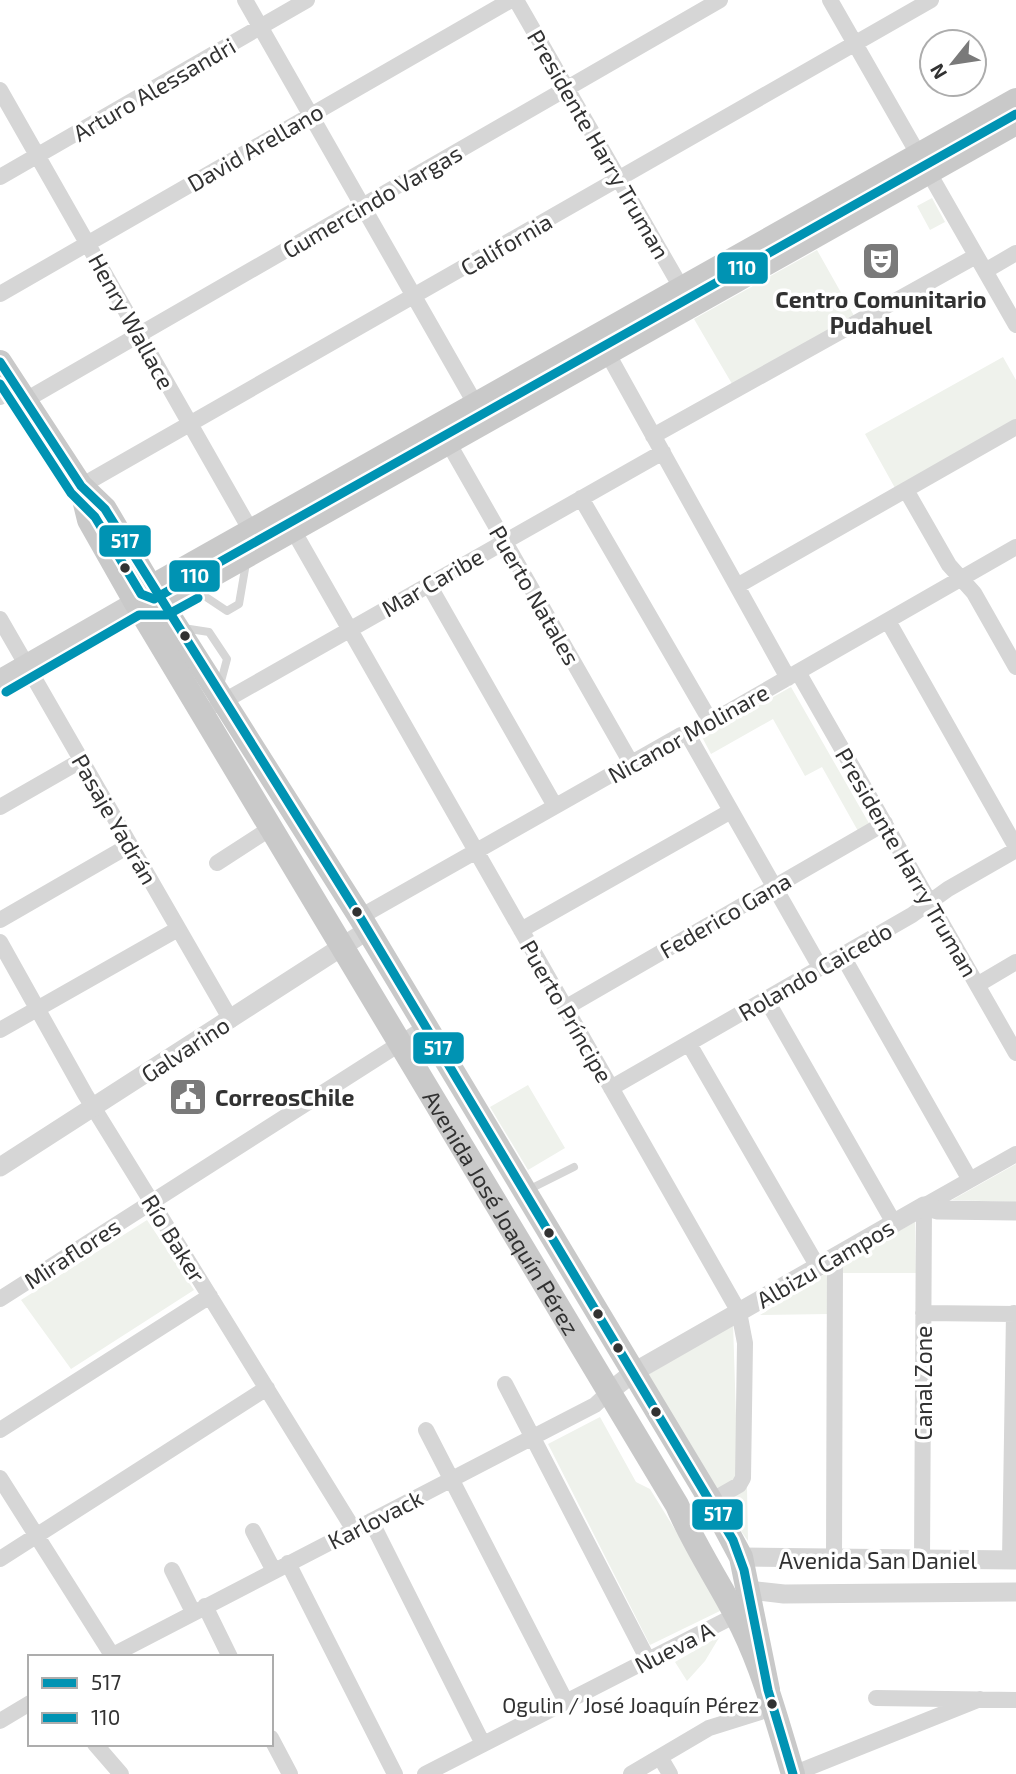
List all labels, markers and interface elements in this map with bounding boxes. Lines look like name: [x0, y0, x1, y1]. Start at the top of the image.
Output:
street label: Presidente Harry Truman: [522, 25, 676, 263]
north arrow: [918, 28, 988, 98]
street label: Arturo Alessandri: [68, 31, 240, 147]
text: N: [924, 60, 951, 83]
street label: David Arellano: [182, 97, 328, 197]
street label: Gumercindo Vargas: [277, 138, 467, 264]
street label: California: [455, 207, 557, 281]
theatre icon: Centro Comunitario Pudahuel: [860, 240, 902, 282]
street label: Henry Wallace: [83, 248, 181, 394]
line badge: 110: [716, 251, 769, 285]
text: 110: [728, 256, 756, 279]
place label: Centro Comunitario Pudahuel: [775, 285, 987, 339]
street label: Puerto Natales: [484, 520, 586, 670]
line badge: 517: [98, 524, 152, 558]
text: 517: [111, 529, 139, 552]
street label: Mar Caribe: [376, 542, 488, 622]
line badge: 110: [168, 559, 221, 593]
unlabelled marker: [118, 561, 132, 575]
text: 110: [181, 564, 209, 587]
unlabelled marker: [178, 629, 192, 643]
street label: Nicanor Molinare: [603, 677, 773, 789]
street label: Presidente Harry Truman: [830, 743, 984, 981]
street label: Pasaje Yadrán: [66, 749, 164, 889]
street label: Federico Gana: [654, 866, 796, 964]
unlabelled marker: [350, 905, 364, 919]
street label: Rolando Caicedo: [733, 916, 897, 1026]
street label: Puerto Príncipe: [515, 935, 619, 1087]
street label: Galvarino: [136, 1010, 234, 1088]
line badge: 517: [412, 1031, 465, 1065]
text: 517: [424, 1036, 452, 1059]
public building icon: CorreosChile: [167, 1076, 209, 1118]
place label: CorreosChile: [215, 1083, 355, 1111]
street label: Avenida José Joaquín Pérez: [417, 1085, 586, 1340]
street label: Río Baker: [136, 1189, 212, 1287]
street label: Miraflores: [19, 1212, 125, 1294]
street label: Albizu Campos: [751, 1212, 899, 1314]
unlabelled marker: [542, 1226, 556, 1240]
unlabelled marker: [591, 1307, 605, 1321]
street label: Canal Zone: [909, 1326, 937, 1440]
unlabelled marker: [611, 1341, 625, 1355]
unlabelled marker: [649, 1405, 663, 1419]
street label: Karlovack: [323, 1483, 427, 1555]
line badge: 517: [691, 1498, 744, 1531]
text: 517: [704, 1502, 732, 1525]
street label: Avenida San Daniel: [779, 1546, 977, 1574]
street label: Nueva A: [630, 1615, 719, 1679]
legend: [28, 1655, 273, 1746]
text: 517: [91, 1669, 122, 1694]
place label: Ogulin / José Joaquín Pérez: [502, 1692, 759, 1717]
marker: Ogulin / José Joaquín Pérez: [765, 1697, 779, 1711]
text: 110: [91, 1704, 120, 1729]

